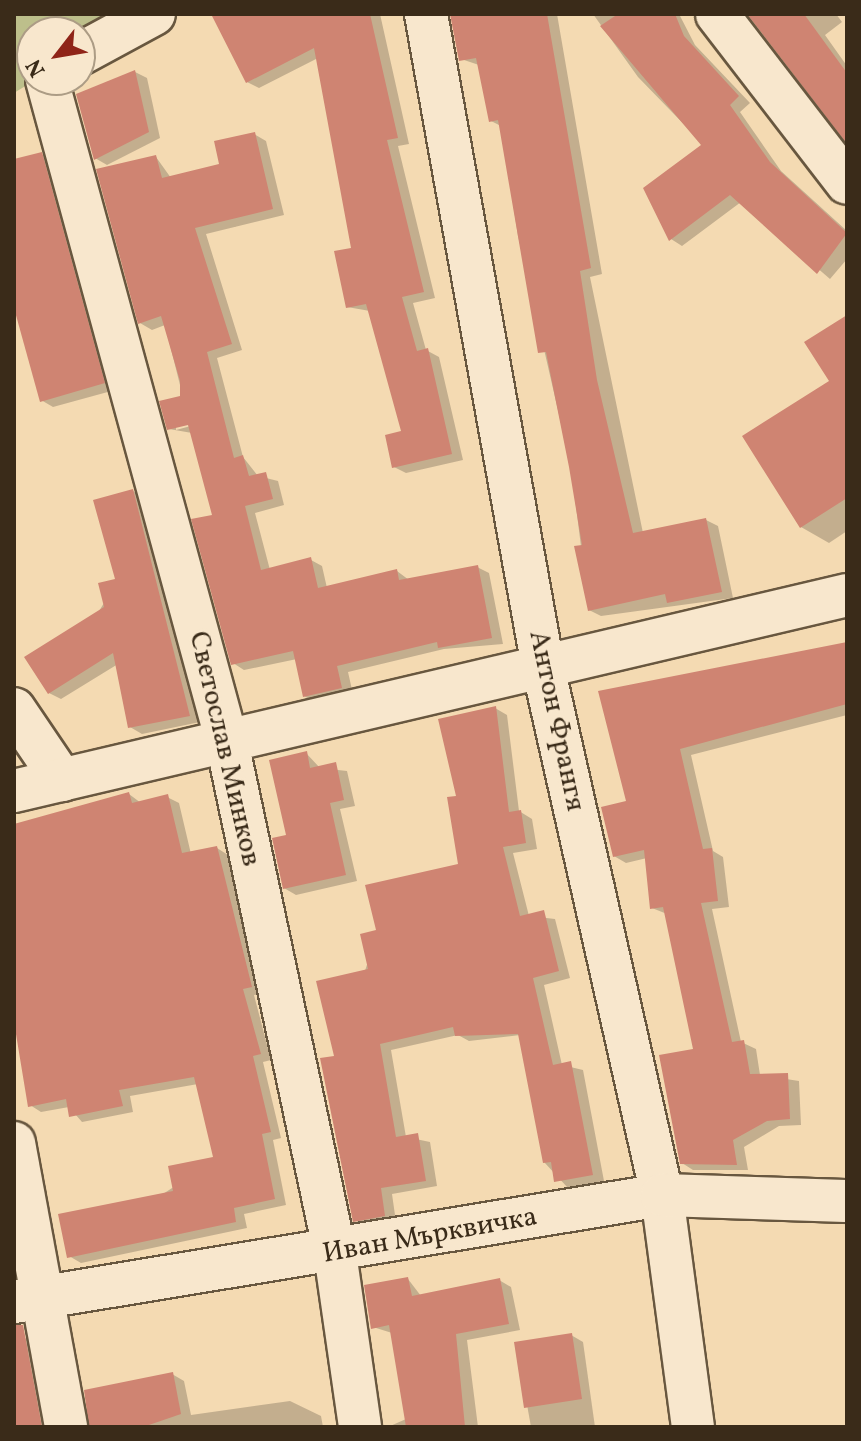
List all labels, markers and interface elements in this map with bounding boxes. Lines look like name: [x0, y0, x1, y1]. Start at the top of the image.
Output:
north arrow: [16, 16, 96, 96]
text: N: [19, 53, 54, 82]
street label: Светослав Минков: [181, 628, 267, 870]
street label: Антон Франгя: [520, 628, 592, 814]
street label: Иван Мърквичка: [320, 1201, 540, 1271]

